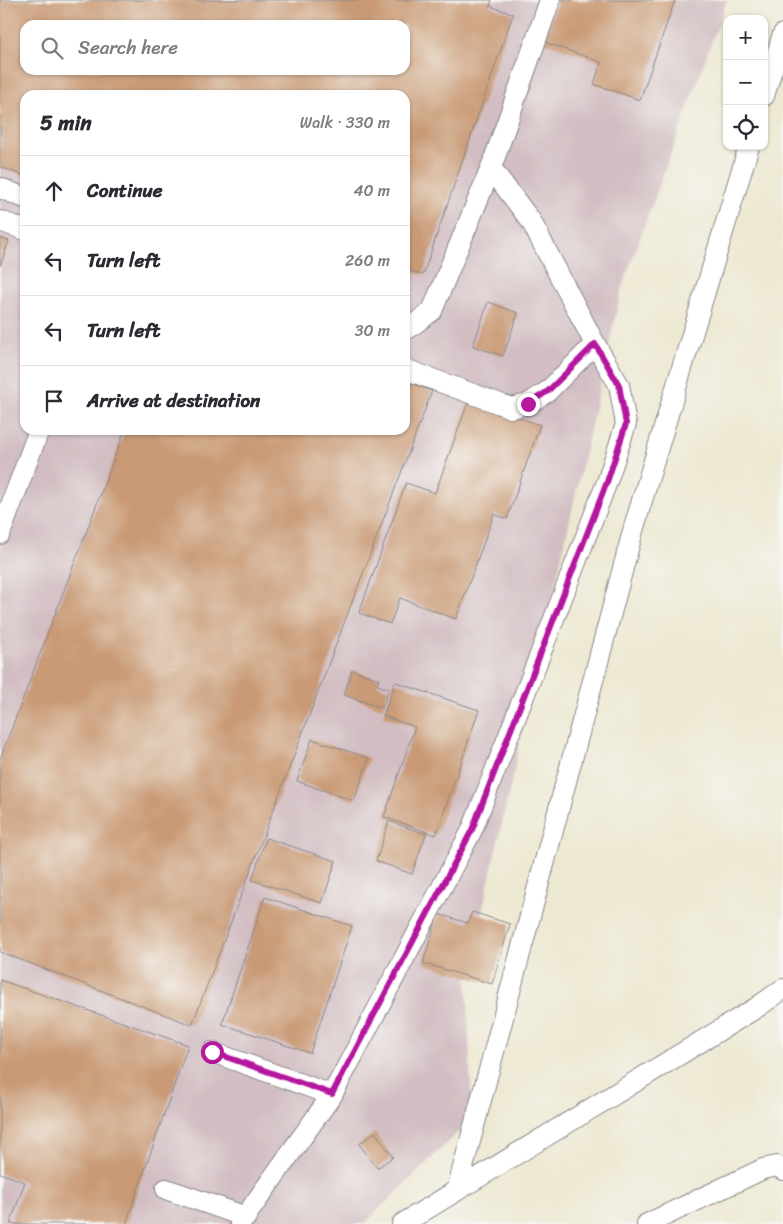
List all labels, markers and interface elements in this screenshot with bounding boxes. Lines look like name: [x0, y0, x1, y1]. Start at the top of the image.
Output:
map controls: [723, 15, 768, 150]
button: +: [723, 15, 768, 60]
search box: [20, 20, 410, 75]
text: Search here: [78, 31, 178, 64]
icon: search: [38, 34, 66, 62]
button: −: [723, 60, 768, 105]
text: 5 min: [40, 104, 92, 142]
button: locate: [723, 105, 768, 150]
text: Walk · 330 m: [300, 108, 390, 137]
text: Continue: [87, 174, 163, 207]
text: 40 m: [353, 176, 390, 205]
icon: ahead: [40, 177, 68, 205]
text: Turn left: [87, 244, 160, 277]
text: 260 m: [345, 246, 390, 275]
icon: left: [40, 247, 68, 275]
text: Turn left: [87, 314, 160, 347]
text: 30 m: [355, 316, 390, 345]
icon: left: [40, 317, 68, 345]
text: Arrive at destination: [87, 384, 260, 417]
icon: arrive: [40, 387, 68, 415]
route end: [517, 393, 540, 416]
route start: [201, 1041, 224, 1064]

